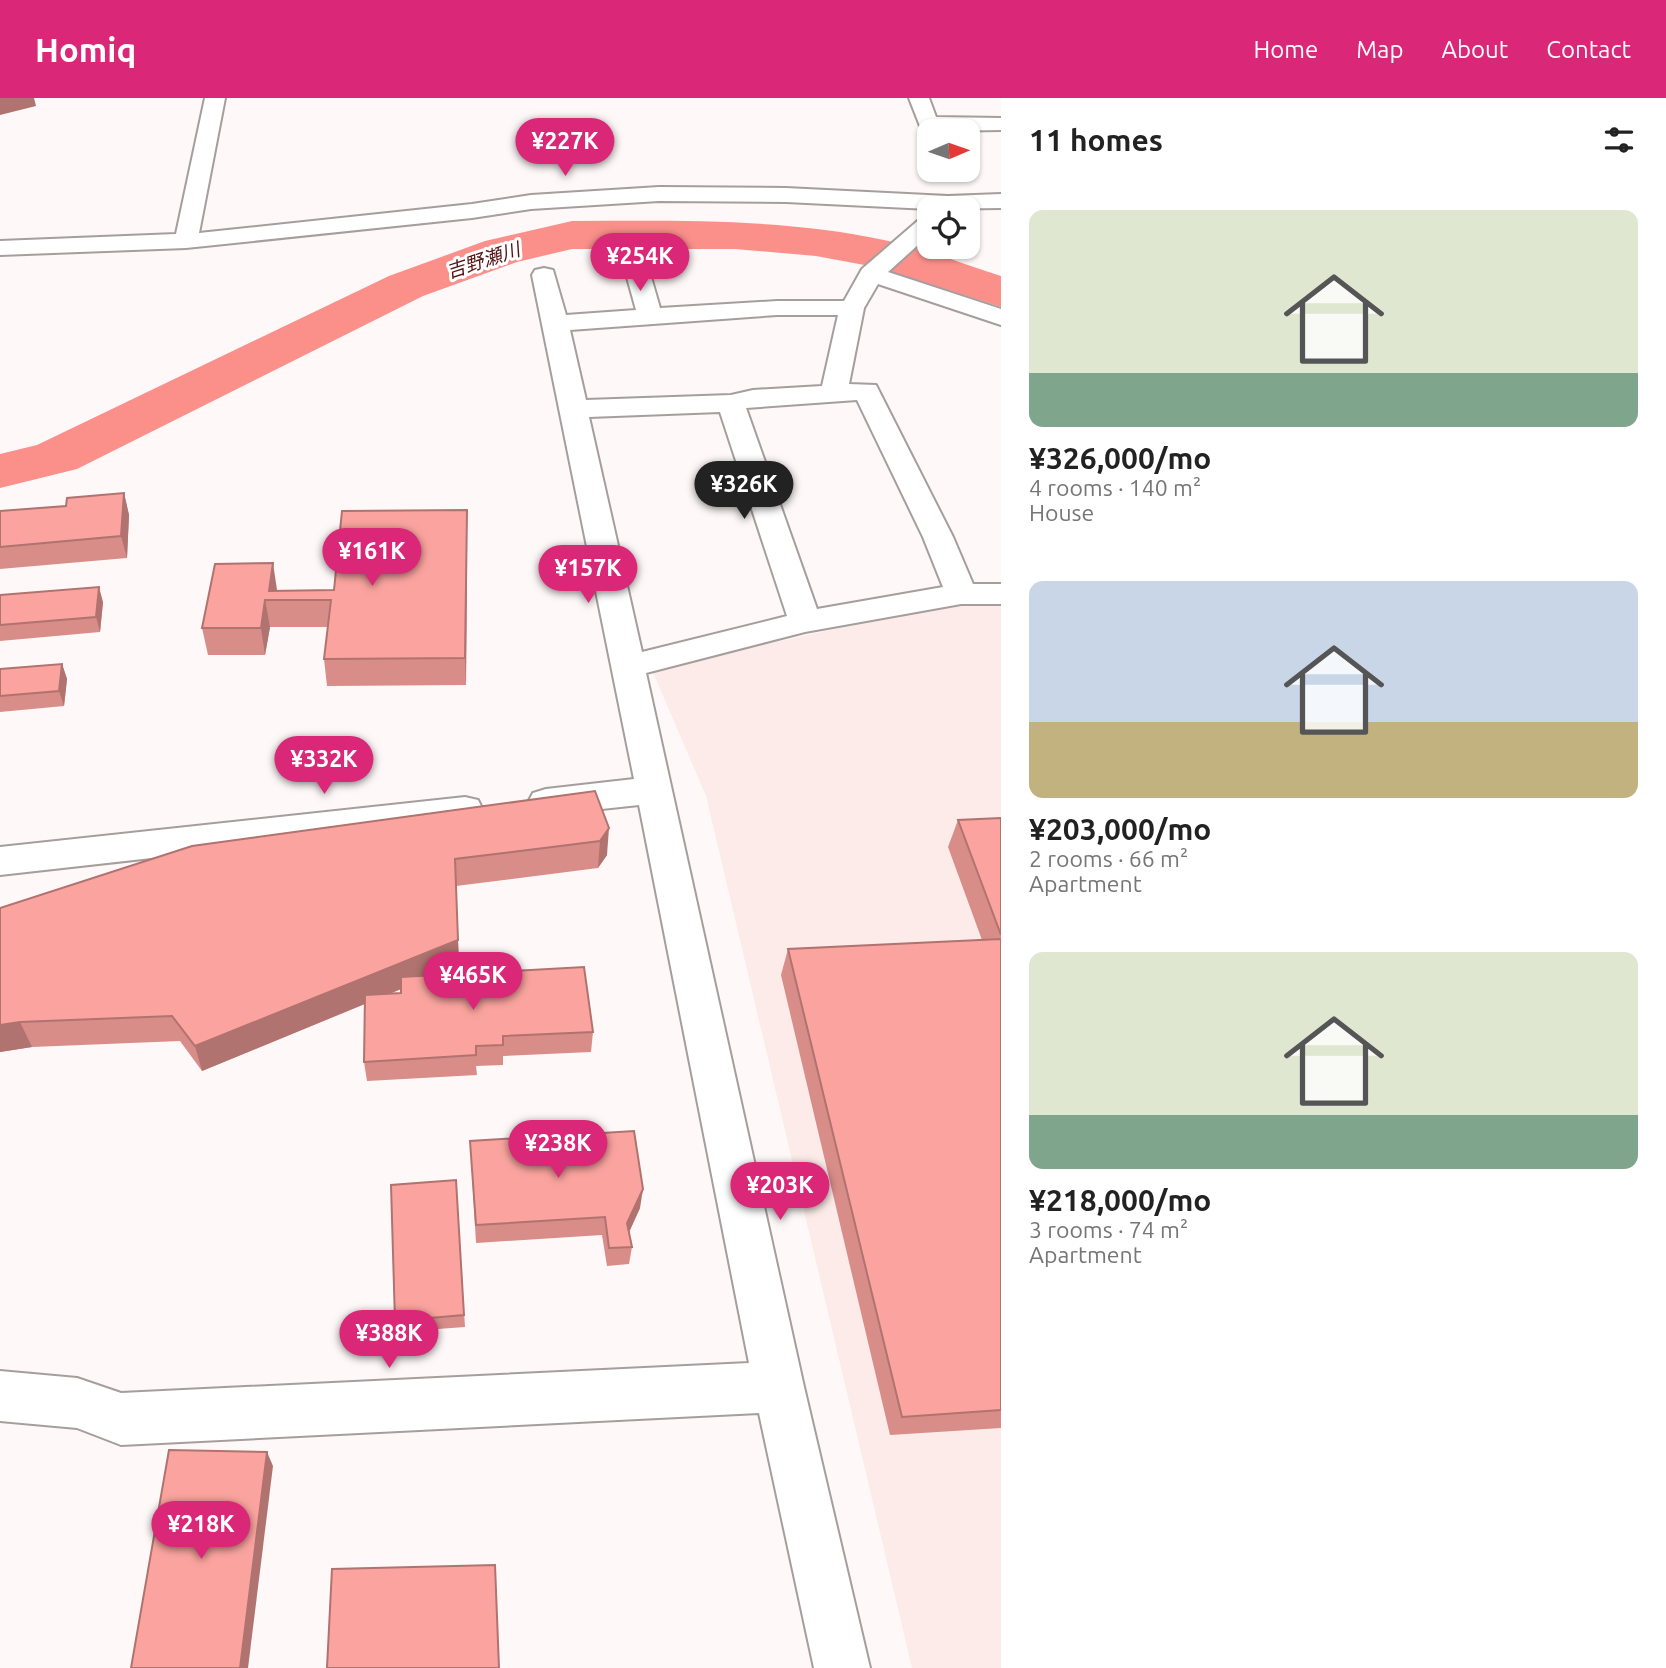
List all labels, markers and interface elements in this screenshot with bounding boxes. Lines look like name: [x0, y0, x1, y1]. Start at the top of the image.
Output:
text: Homiq: [35, 31, 136, 68]
text: Home: [1253, 36, 1318, 63]
text: Map: [1356, 36, 1403, 63]
text: About: [1441, 36, 1508, 63]
text: Contact: [1546, 36, 1631, 63]
pin: ¥227K: [516, 118, 614, 178]
north arrow: [917, 119, 980, 182]
map controls: [917, 119, 980, 259]
icon: filters: [1600, 121, 1638, 159]
text: 11 homes: [1029, 123, 1163, 157]
text: ¥227K: [531, 128, 599, 153]
button: locate: [917, 196, 980, 259]
pin: ¥254K: [591, 234, 689, 293]
water label: 吉野瀬川: [443, 237, 524, 282]
text: ¥254K: [606, 243, 674, 268]
icon: home: [1271, 256, 1397, 382]
text: ¥326,000/mo: [1029, 441, 1211, 475]
pin: ¥326K: [695, 462, 793, 521]
text: ¥326K: [710, 471, 778, 496]
text: 4 rooms · 140 m²: [1029, 475, 1201, 500]
text: House: [1029, 500, 1094, 525]
pin: ¥161K: [323, 528, 421, 588]
text: ¥161K: [338, 538, 406, 563]
pin: ¥157K: [539, 546, 637, 605]
text: ¥157K: [554, 555, 622, 580]
icon: home: [1271, 627, 1397, 753]
pin: ¥332K: [275, 736, 373, 796]
text: ¥332K: [290, 746, 358, 771]
text: ¥203,000/mo: [1029, 812, 1211, 846]
text: 2 rooms · 66 m²: [1029, 846, 1188, 871]
text: Apartment: [1029, 871, 1142, 896]
pin: ¥465K: [424, 953, 522, 1012]
text: ¥465K: [439, 962, 507, 987]
icon: home: [1271, 998, 1397, 1124]
pin: ¥238K: [509, 1121, 607, 1180]
text: ¥238K: [524, 1130, 592, 1155]
pin: ¥203K: [731, 1162, 829, 1222]
text: ¥203K: [746, 1172, 814, 1197]
text: ¥218,000/mo: [1029, 1183, 1211, 1217]
text: 3 rooms · 74 m²: [1029, 1217, 1188, 1242]
text: Apartment: [1029, 1242, 1142, 1267]
pin: ¥388K: [340, 1310, 438, 1370]
text: ¥388K: [355, 1320, 423, 1345]
pin: ¥218K: [152, 1502, 250, 1561]
text: ¥218K: [167, 1511, 235, 1536]

